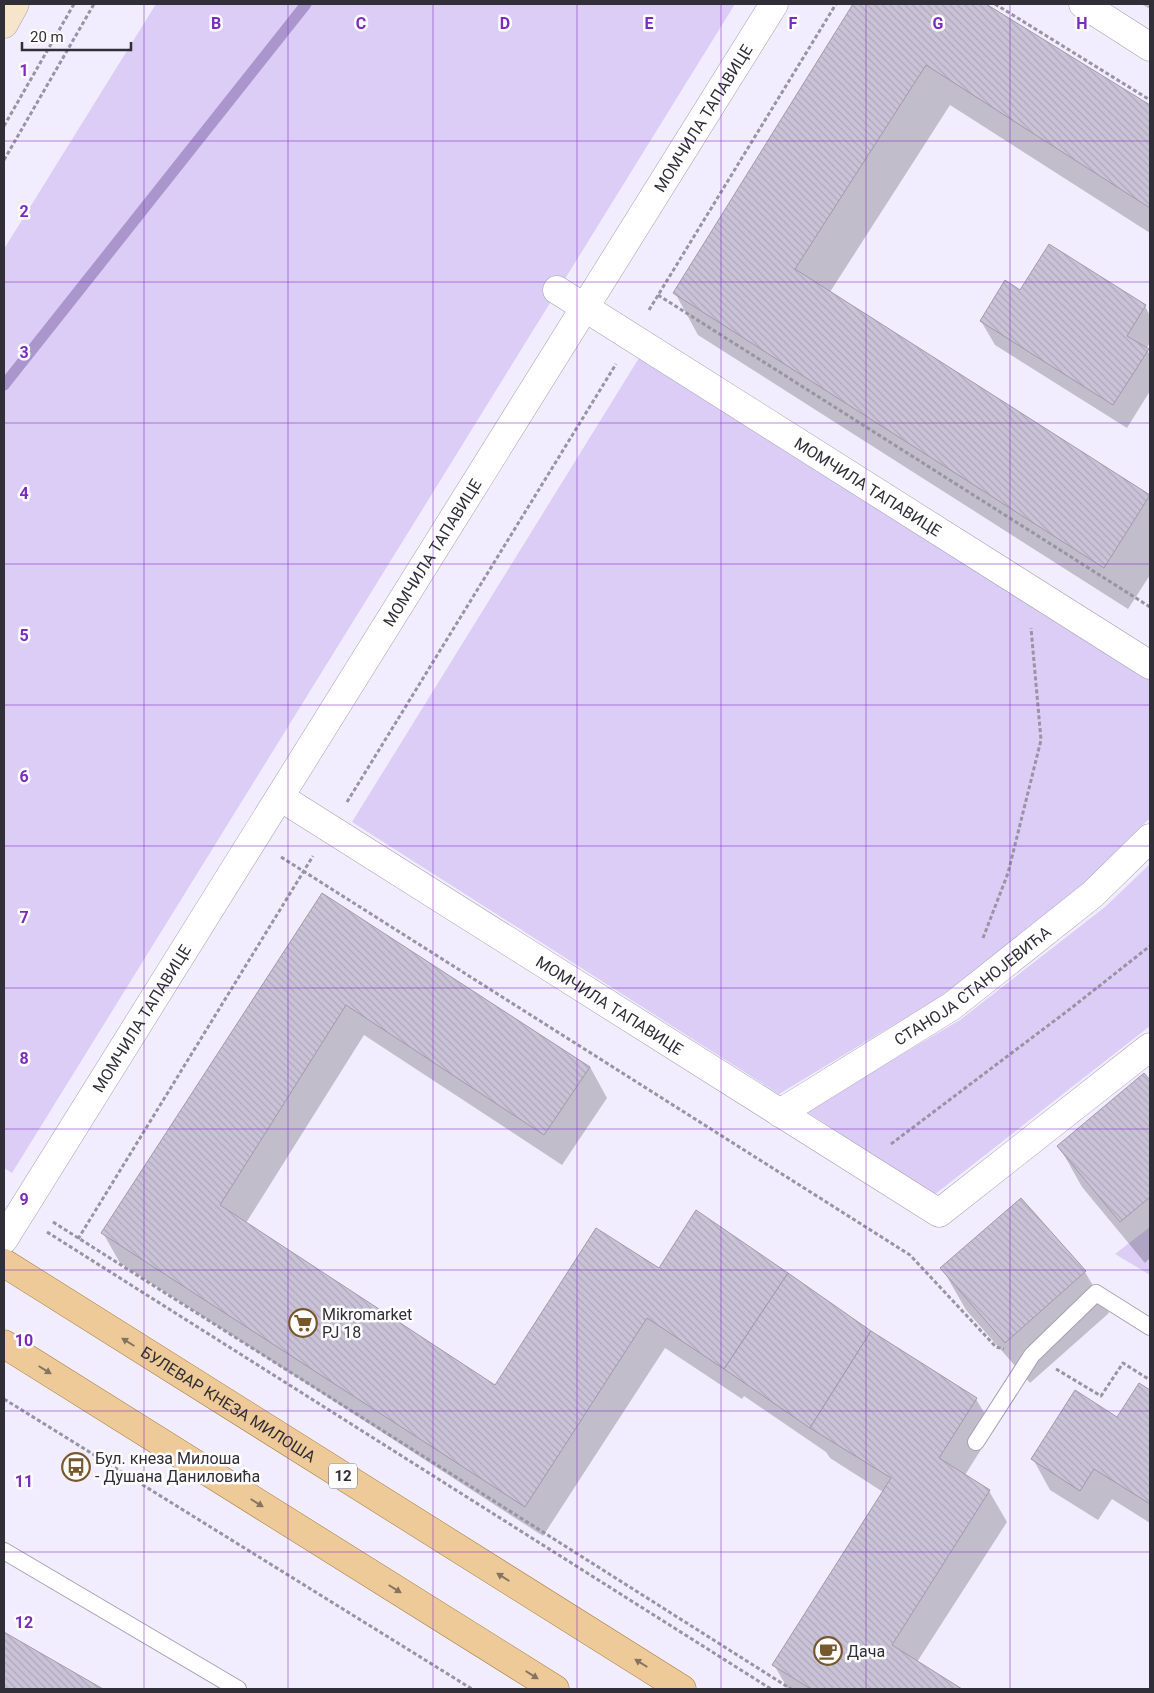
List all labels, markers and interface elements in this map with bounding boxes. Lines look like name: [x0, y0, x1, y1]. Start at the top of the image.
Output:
text: B: [211, 14, 221, 33]
text: C: [356, 14, 366, 33]
text: D: [500, 14, 510, 33]
text: E: [645, 14, 654, 33]
text: F: [789, 14, 798, 33]
text: G: [933, 14, 944, 33]
text: H: [1076, 14, 1088, 33]
scale bar: [22, 20, 131, 52]
text: 20 m: [30, 28, 64, 46]
street label: МОМЧИЛА ТАПАВИЦЕ: [650, 41, 756, 196]
text: 1: [19, 61, 29, 80]
text: 2: [19, 202, 29, 221]
text: 3: [19, 343, 29, 362]
street label: МОМЧИЛА ТАПАВИЦЕ: [791, 434, 945, 541]
street label: МОМЧИЛА ТАПАВИЦЕ: [379, 476, 486, 630]
text: 4: [19, 484, 29, 503]
text: 5: [19, 626, 29, 645]
text: 6: [19, 767, 29, 786]
text: 7: [19, 908, 29, 927]
street label: СТАНОЈА СТАНОЈЕВИЋА: [891, 922, 1055, 1050]
street label: МОМЧИЛА ТАПАВИЦЕ: [89, 941, 195, 1096]
street label: МОМЧИЛА ТАПАВИЦЕ: [532, 952, 687, 1059]
text: 8: [19, 1049, 29, 1068]
text: 9: [19, 1190, 29, 1209]
place label: Mikromarket PJ 18: [322, 1305, 412, 1342]
supermarket icon: Mikromarket PJ 18: [288, 1308, 318, 1338]
text: 10: [15, 1331, 33, 1350]
one-way arrow: [122, 1337, 135, 1346]
street label: БУЛЕВАР КНЕЗА МИЛОША: [137, 1342, 319, 1467]
one-way arrow: [38, 1365, 52, 1374]
place label: Бул. кнеза Милоша - Душана Даниловића: [95, 1449, 260, 1486]
bus stop icon: Бул. кнеза Милоша - Душана Даниловића: [61, 1452, 91, 1482]
road number: 12: [329, 1464, 357, 1488]
text: 11: [15, 1472, 33, 1491]
one-way arrow: [250, 1498, 263, 1507]
one-way arrow: [497, 1572, 510, 1582]
one-way arrow: [388, 1584, 401, 1593]
text: 12: [15, 1613, 33, 1632]
cafe icon: Дача: [813, 1636, 843, 1666]
place label: Дача: [847, 1642, 885, 1661]
one-way arrow: [634, 1659, 647, 1668]
one-way arrow: [526, 1671, 539, 1680]

